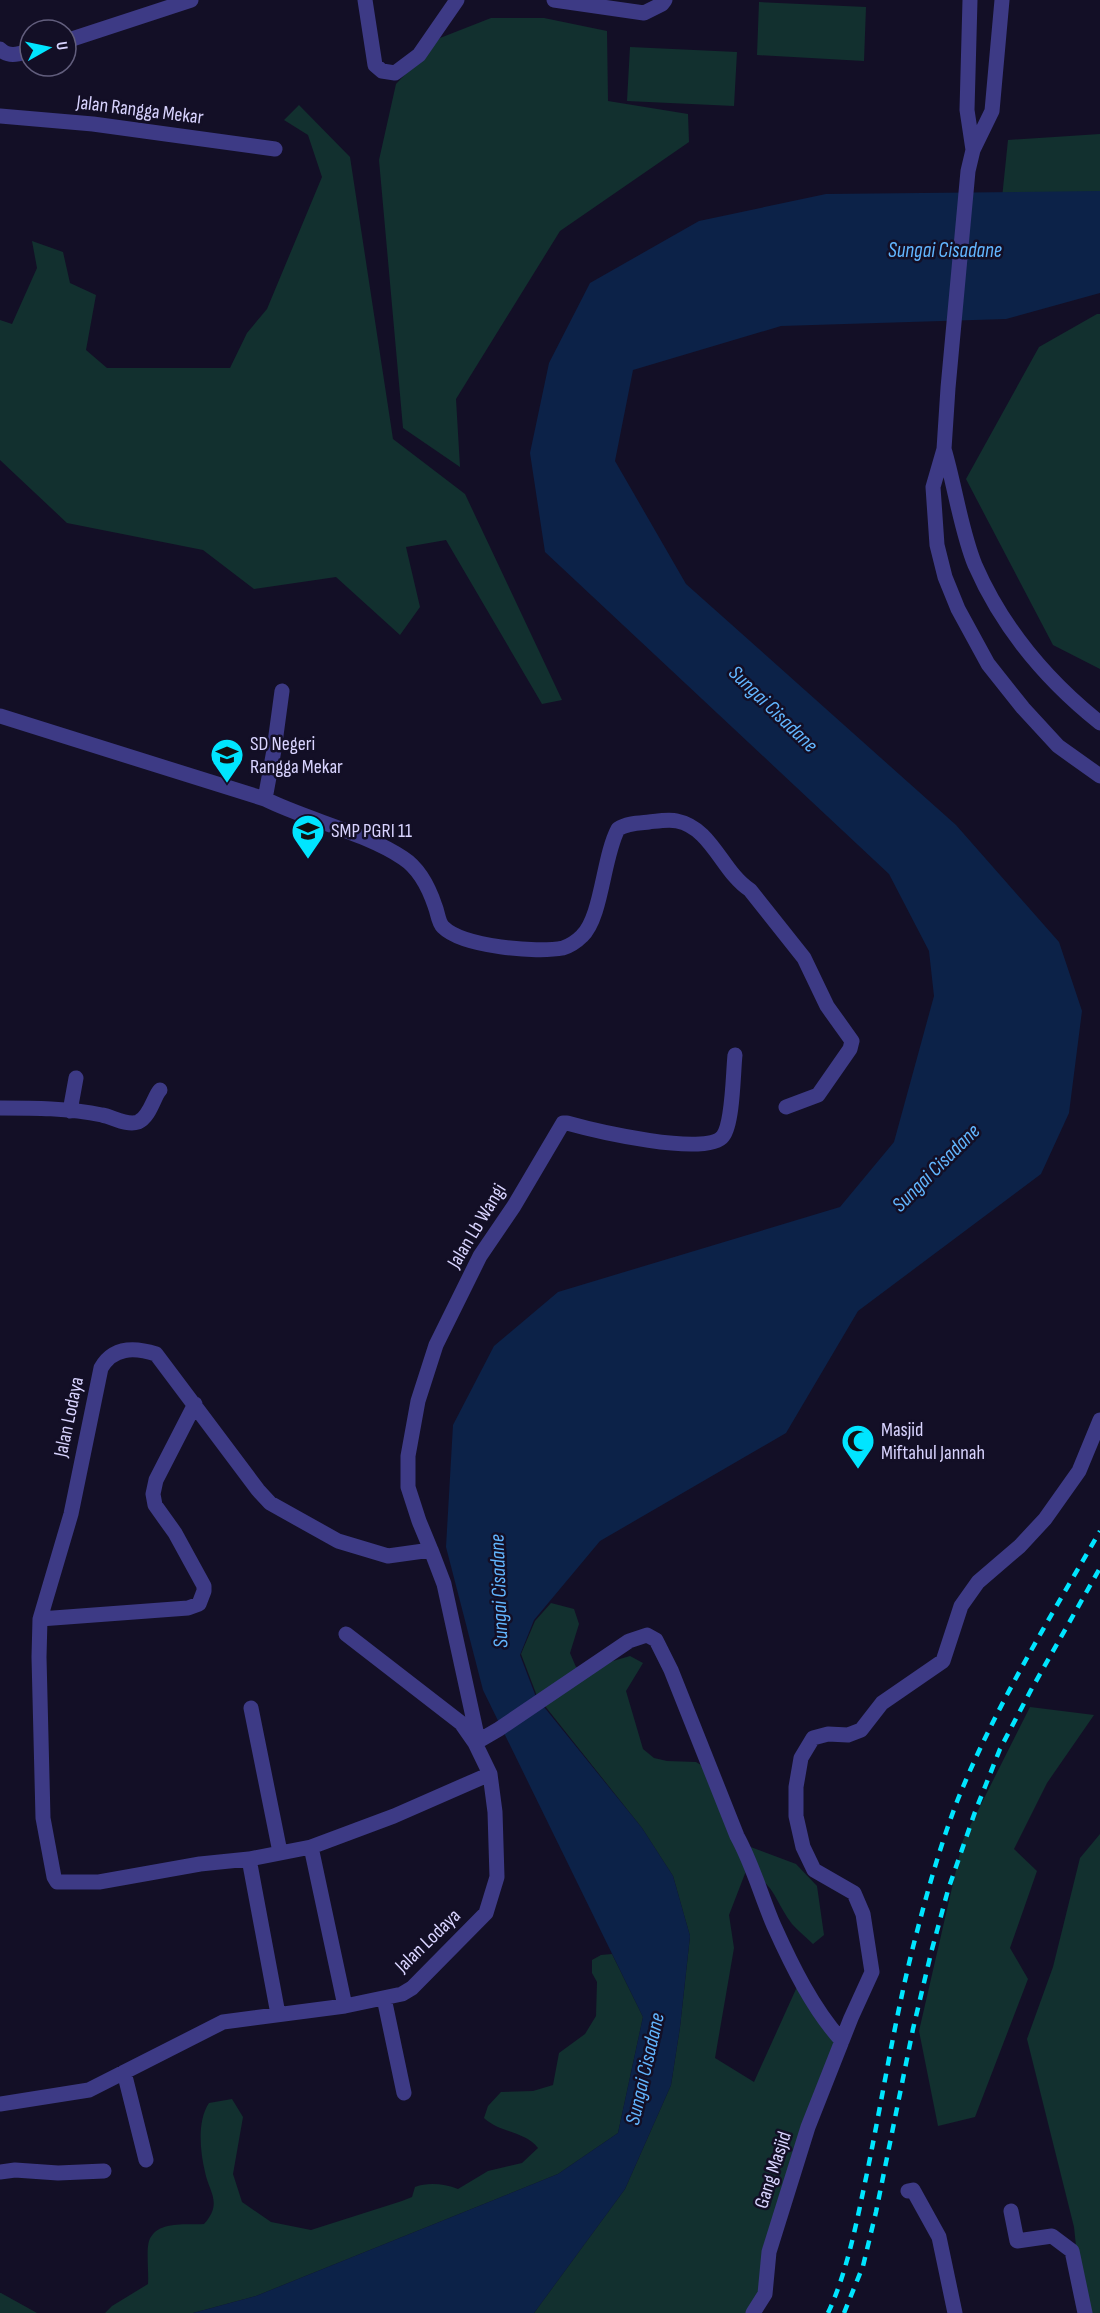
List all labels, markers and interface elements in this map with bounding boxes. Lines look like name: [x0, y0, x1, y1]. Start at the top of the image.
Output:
north arrow: [18, 18, 78, 78]
text: U: [51, 40, 71, 51]
street label: Jalan Rangga Mekar: [74, 90, 205, 130]
water label: Sungai Cisadane: [888, 238, 1002, 263]
water label: Sungai Cisadane: [723, 660, 823, 758]
place label: SD Negeri Rangga Mekar: [250, 732, 343, 779]
school or university icon: SD Negeri Rangga Mekar: [209, 737, 245, 784]
school or university icon: SMP PGRI 11: [290, 813, 326, 860]
place label: SMP PGRI 11: [331, 819, 412, 843]
water label: Sungai Cisadane: [887, 1119, 985, 1217]
street label: Jalan Lb Wangi: [442, 1179, 512, 1273]
street label: Jalan Lodaya: [49, 1375, 89, 1460]
place label: Masjid Miftahul Jannah: [881, 1418, 985, 1465]
mosque icon: Masjid Miftahul Jannah: [840, 1423, 876, 1470]
water label: Sungai Cisadane: [485, 1534, 513, 1648]
street label: Jalan Lodaya: [390, 1904, 466, 1979]
water label: Sungai Cisadane: [620, 2011, 670, 2127]
street label: Gang Masjid: [749, 2128, 797, 2212]

